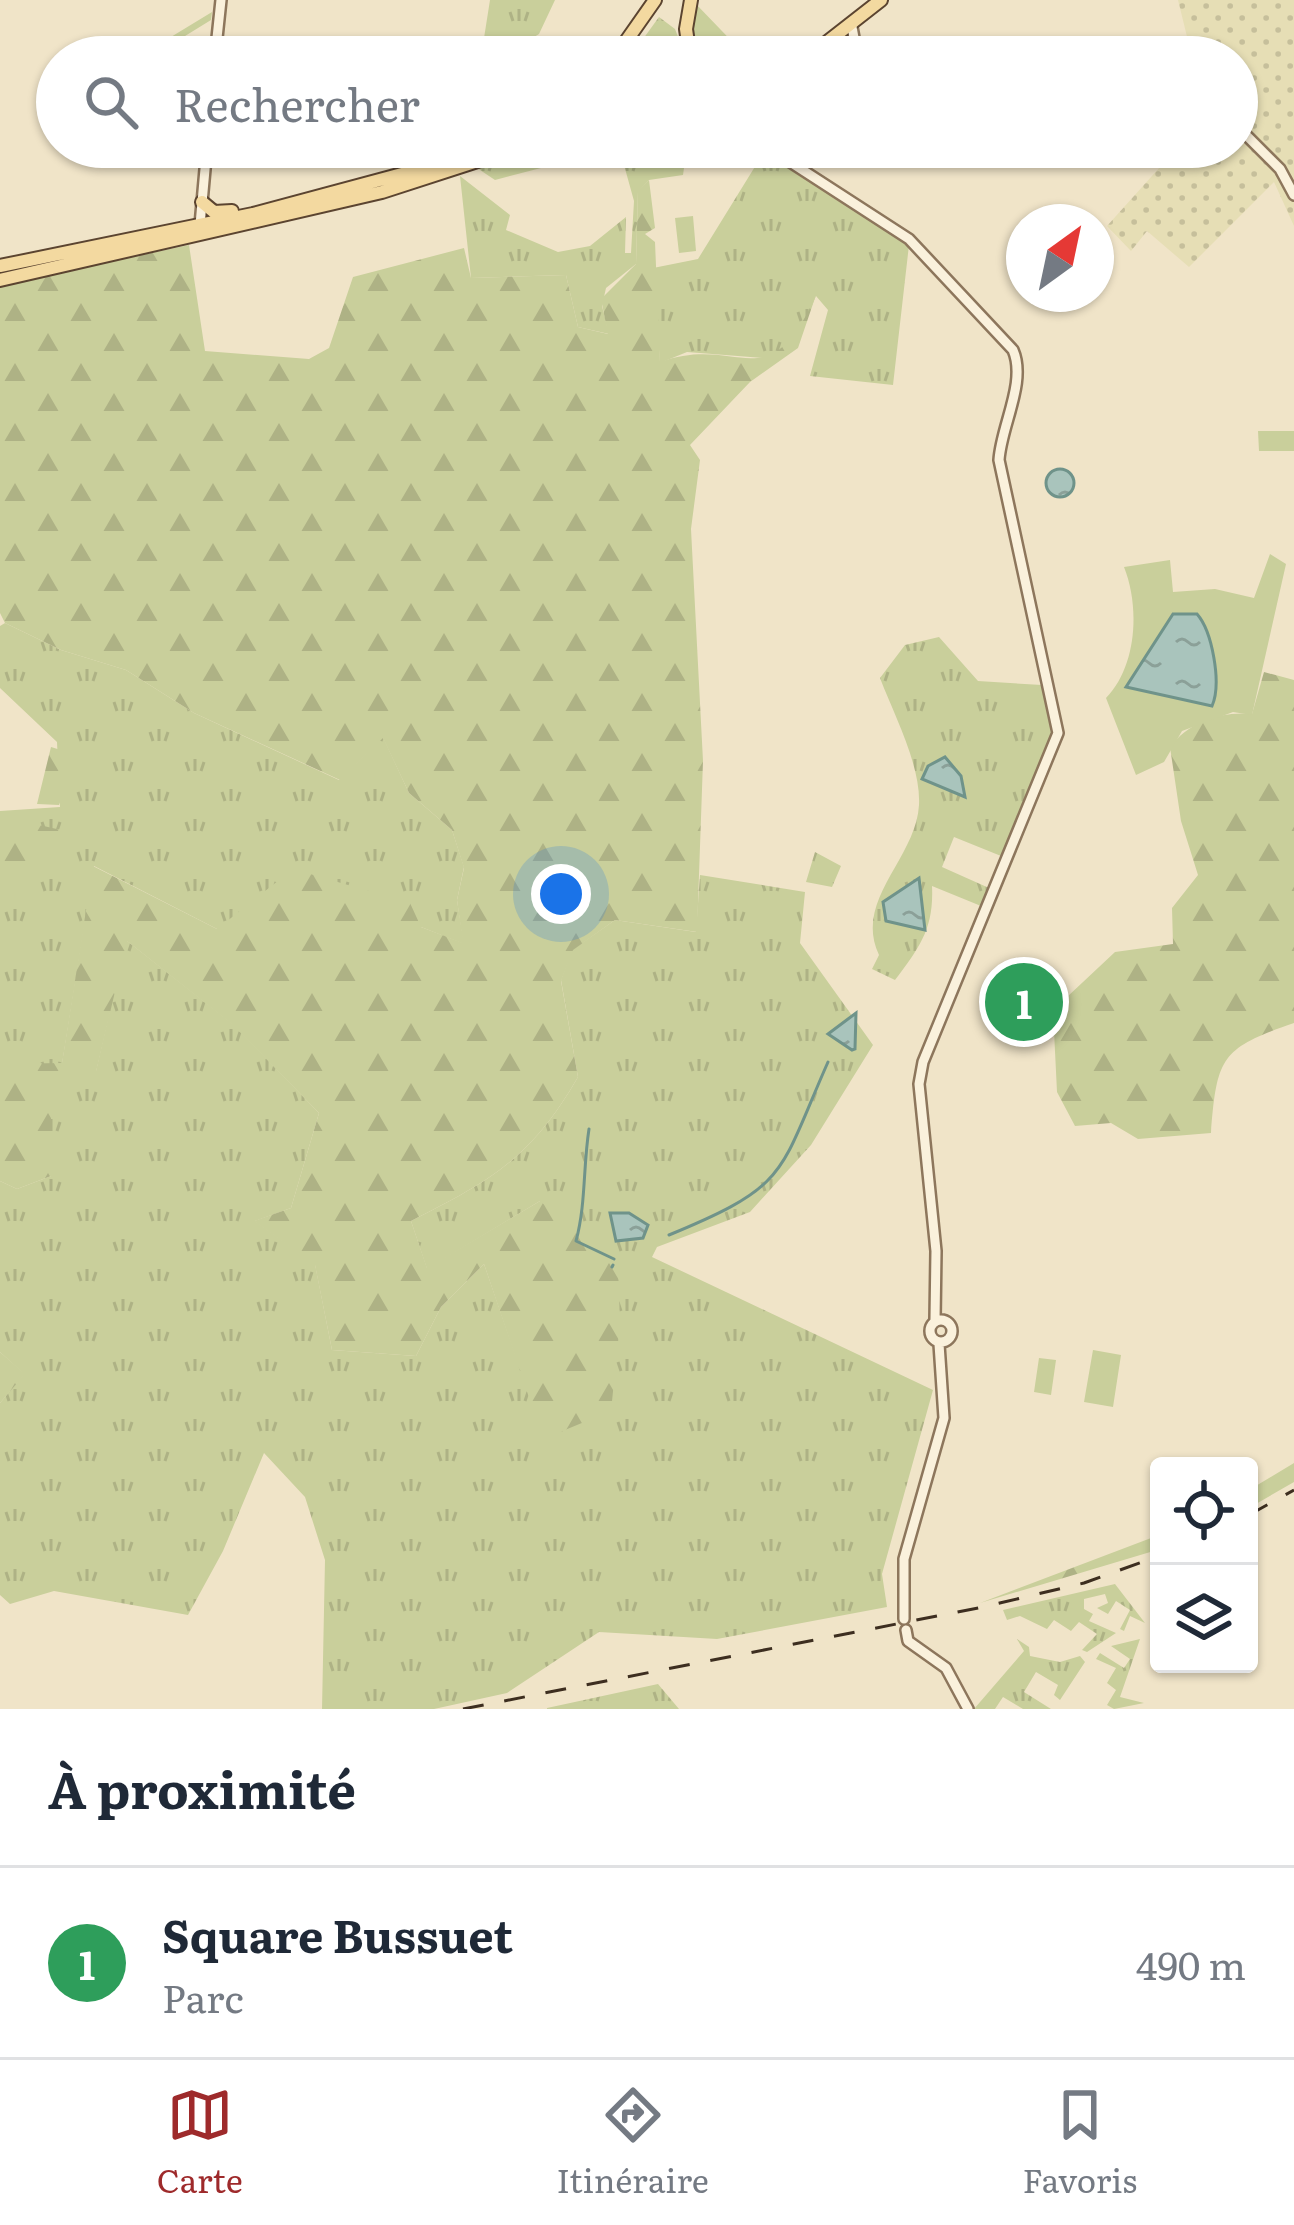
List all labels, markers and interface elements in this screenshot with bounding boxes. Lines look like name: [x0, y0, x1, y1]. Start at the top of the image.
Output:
search box: [36, 36, 1258, 168]
icon: search: [78, 69, 144, 135]
text: Rechercher: [174, 69, 420, 136]
north arrow: [1006, 204, 1114, 312]
your location: [531, 864, 591, 924]
pin: 1: [985, 957, 1063, 1047]
map controls: [1150, 1457, 1258, 1673]
button: locate: [1150, 1457, 1258, 1565]
button: layers: [1150, 1565, 1258, 1673]
text: À proximité: [48, 1749, 356, 1825]
text: Square Bussuet: [162, 1900, 513, 1967]
text: 1: [79, 1934, 95, 1992]
text: 490 m: [1136, 1934, 1246, 1992]
text: Parc: [162, 1967, 244, 2025]
tab: Carte: [157, 2082, 243, 2203]
tab: Itinéraire: [557, 2082, 709, 2203]
tab: Favoris: [1023, 2082, 1137, 2203]

